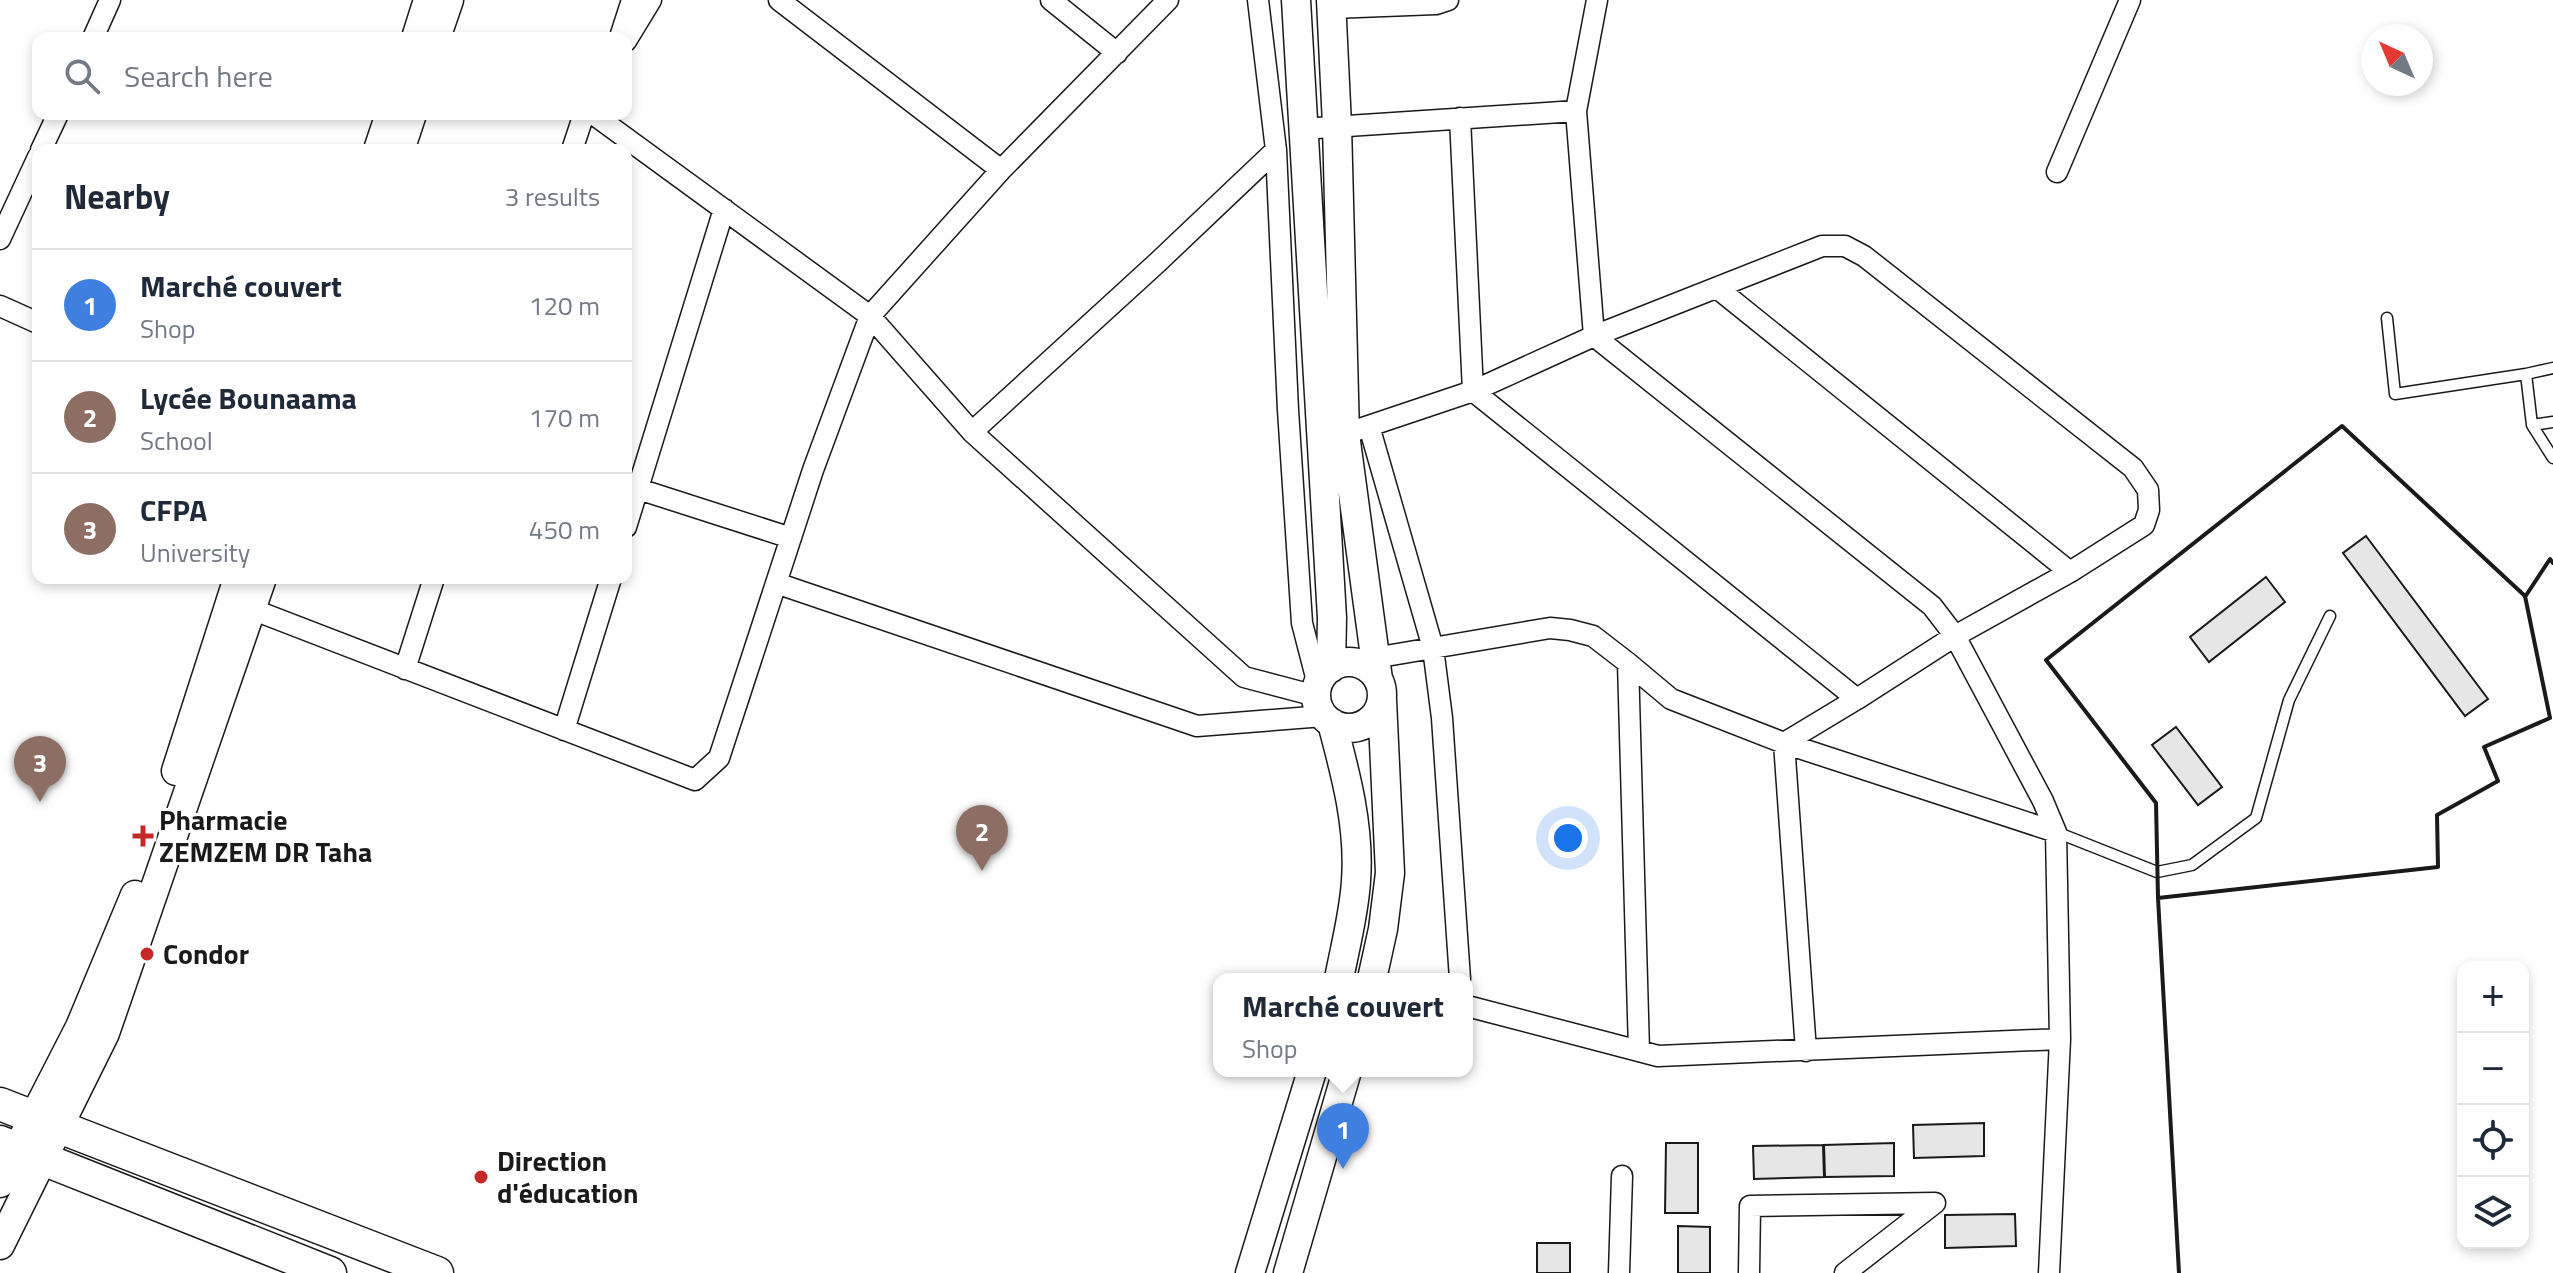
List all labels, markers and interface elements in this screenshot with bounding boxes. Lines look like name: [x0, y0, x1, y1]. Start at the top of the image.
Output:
north arrow: [2361, 24, 2433, 96]
search box: [32, 32, 632, 120]
text: Search here: [124, 53, 273, 99]
icon: search: [60, 54, 104, 98]
text: Nearby: [64, 170, 170, 222]
text: 3 results: [505, 177, 600, 216]
text: Marché couvert: [140, 263, 342, 309]
text: 1: [83, 286, 97, 325]
text: 120 m: [529, 286, 600, 325]
text: Shop: [140, 309, 195, 348]
text: Lycée Bounaama: [140, 375, 357, 421]
text: 2: [83, 398, 97, 437]
text: 170 m: [529, 398, 600, 437]
text: School: [140, 421, 213, 460]
text: CFPA: [140, 487, 207, 533]
text: 3: [83, 510, 97, 549]
text: 450 m: [529, 510, 600, 549]
text: University: [140, 533, 250, 572]
pin: 3: [14, 736, 66, 802]
place label: Pharmacie ZEMZEM DR Taha: [159, 798, 372, 873]
pin: 2: [956, 805, 1008, 871]
your location: [1548, 818, 1588, 858]
marker: Pharmacie ZEMZEM DR Taha: [134, 827, 152, 845]
place label: Condor: [163, 932, 249, 975]
marker: Condor: [138, 945, 156, 963]
map controls: [2457, 961, 2529, 1249]
button: +: [2457, 961, 2529, 1033]
popup: [1213, 973, 1473, 1077]
text: Marché couvert: [1242, 983, 1444, 1029]
text: Shop: [1242, 1029, 1297, 1068]
button: −: [2457, 1033, 2529, 1105]
pin: 1: [1317, 1103, 1369, 1169]
button: locate: [2457, 1105, 2529, 1177]
place label: Direction d'éducation: [497, 1139, 639, 1214]
marker: Direction d'éducation: [472, 1168, 490, 1186]
button: layers: [2457, 1177, 2529, 1249]

